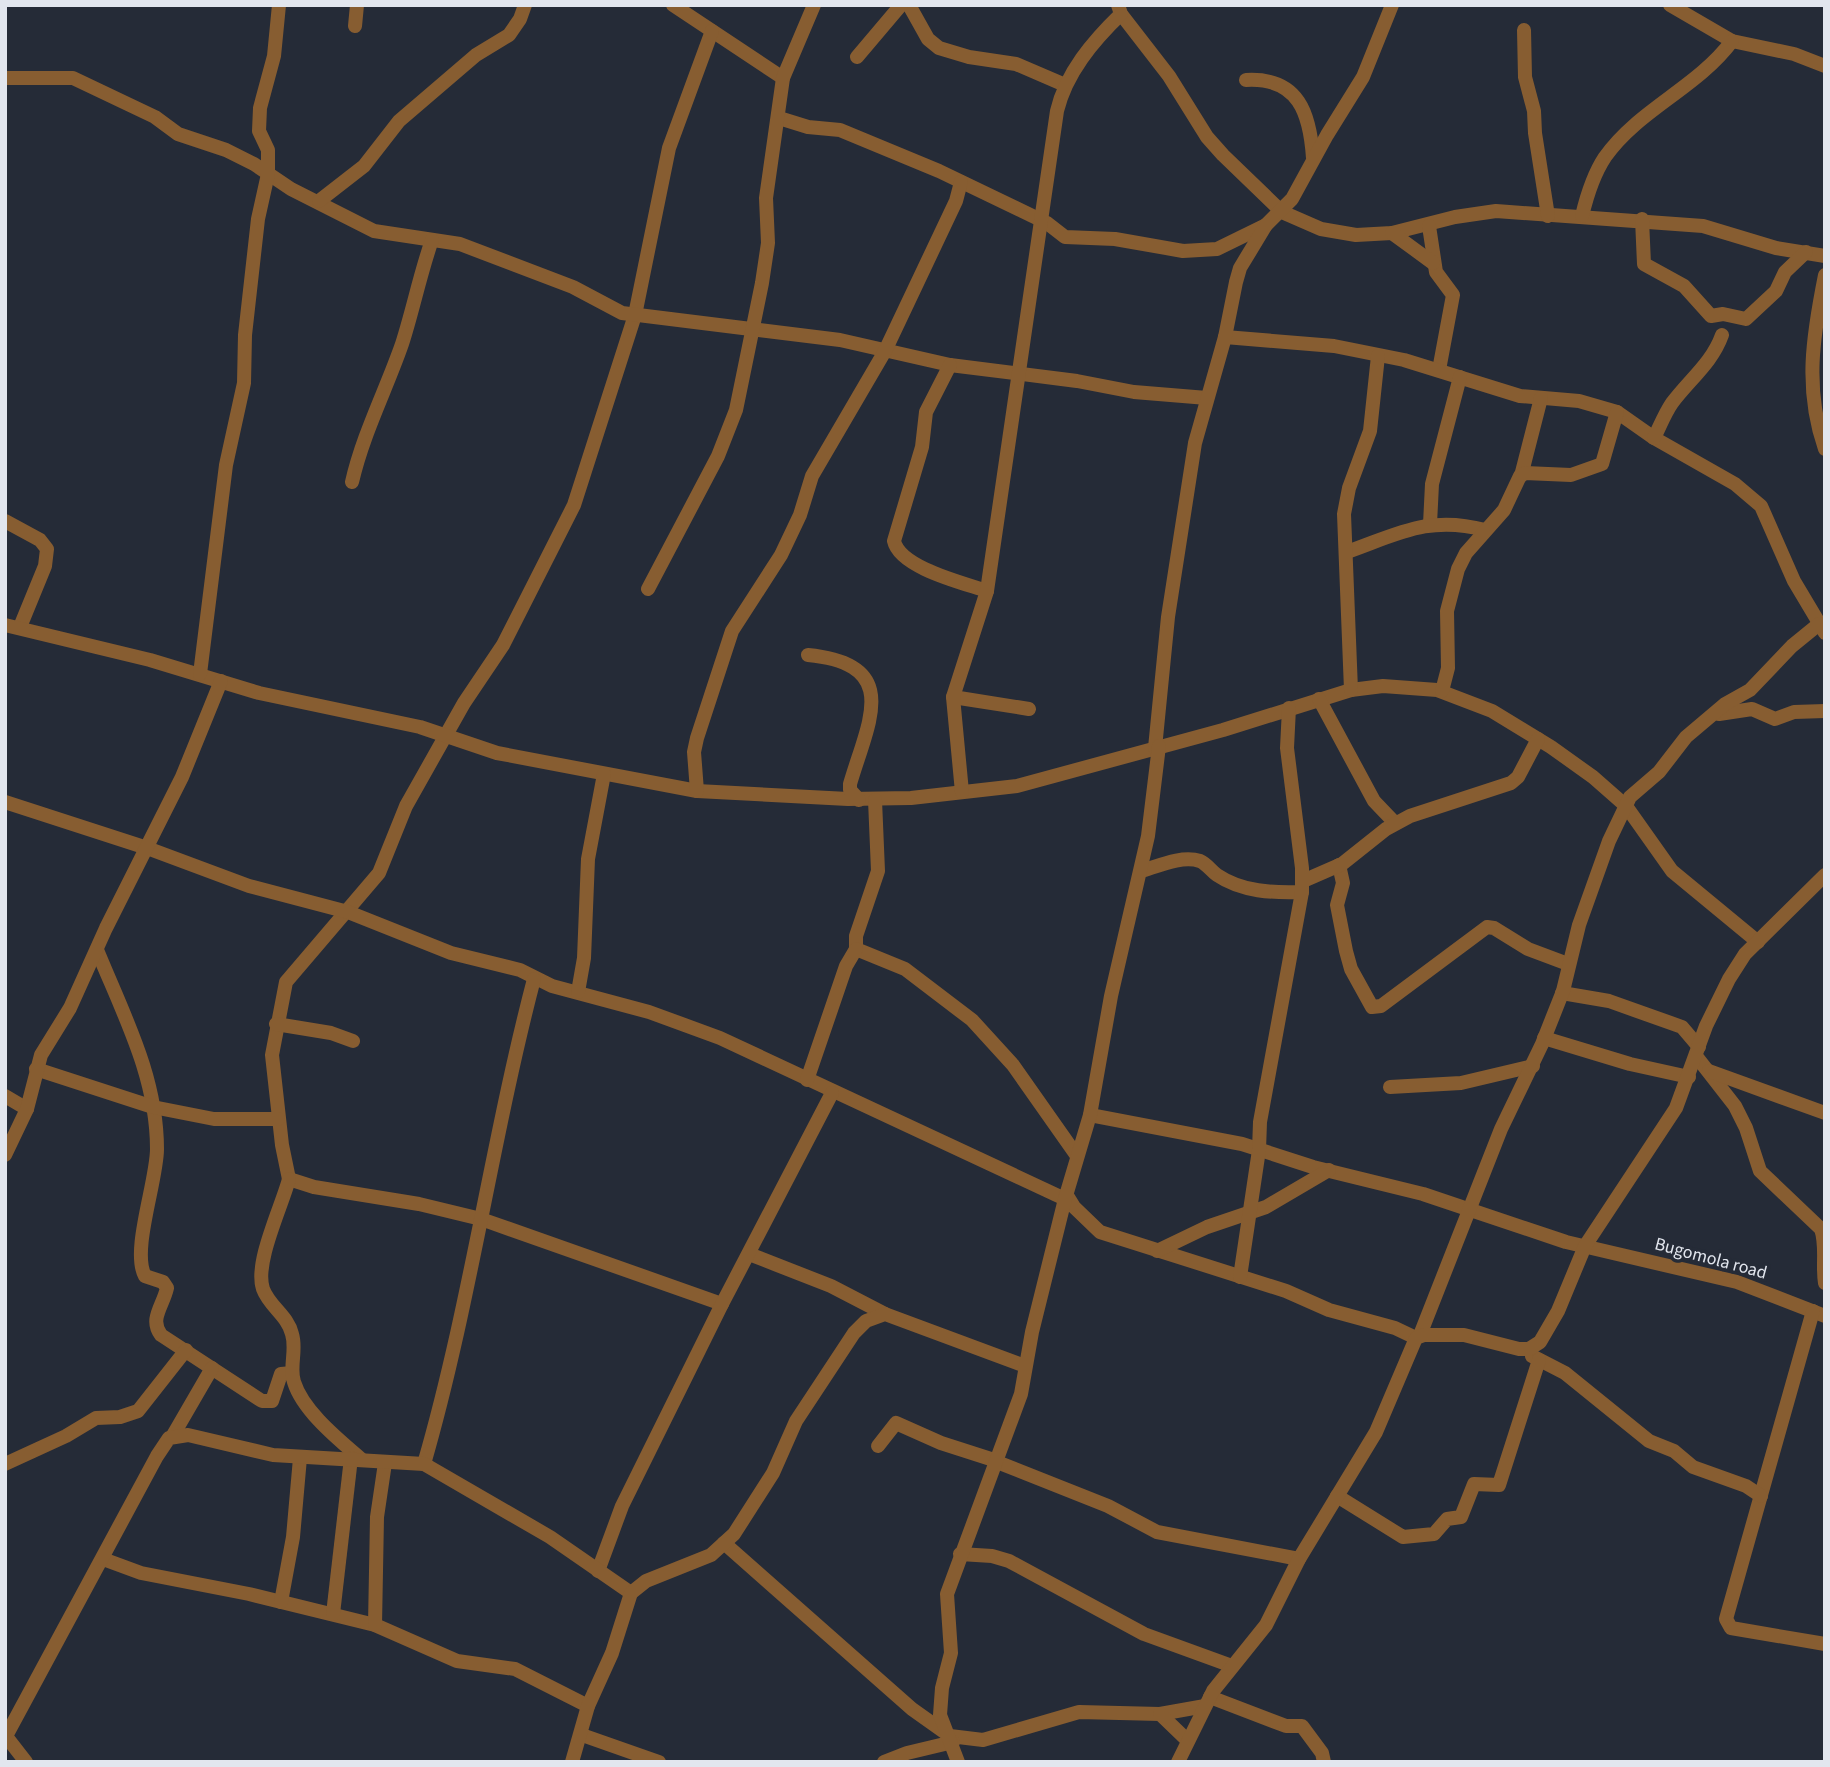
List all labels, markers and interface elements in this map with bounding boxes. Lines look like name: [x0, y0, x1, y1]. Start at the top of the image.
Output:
street label: Bugomola road: [1652, 1231, 1770, 1286]

